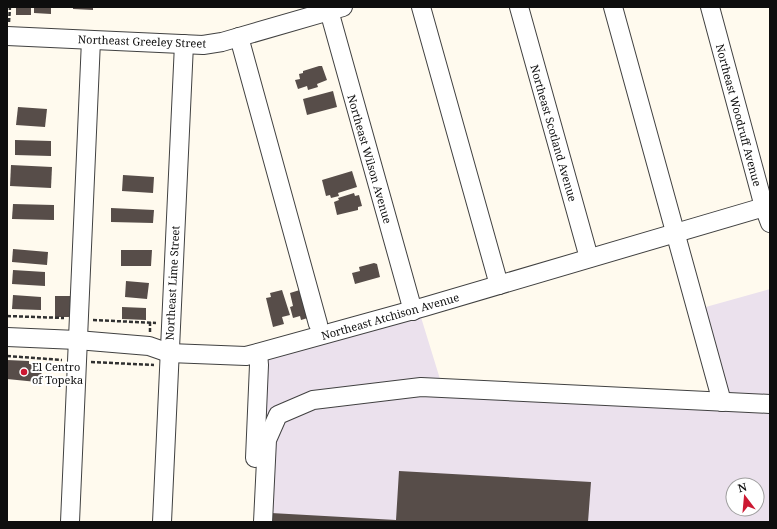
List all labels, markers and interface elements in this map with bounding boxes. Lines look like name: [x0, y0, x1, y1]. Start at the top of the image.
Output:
street label: Northeast Greeley Street: [78, 31, 207, 51]
street label: Northeast Woodruff Avenue: [713, 42, 765, 188]
street label: Northeast Scotland Avenue: [527, 63, 581, 203]
street label: Northeast Wilson Avenue: [344, 93, 396, 225]
street label: Northeast Lime Street: [162, 225, 182, 341]
street label: Northeast Atchison Avenue: [319, 289, 461, 343]
place label: El Centro of Topeka: [32, 359, 83, 387]
marker: El Centro of Topeka: [19, 367, 29, 377]
north arrow: [725, 477, 765, 517]
text: N: [736, 478, 749, 495]

